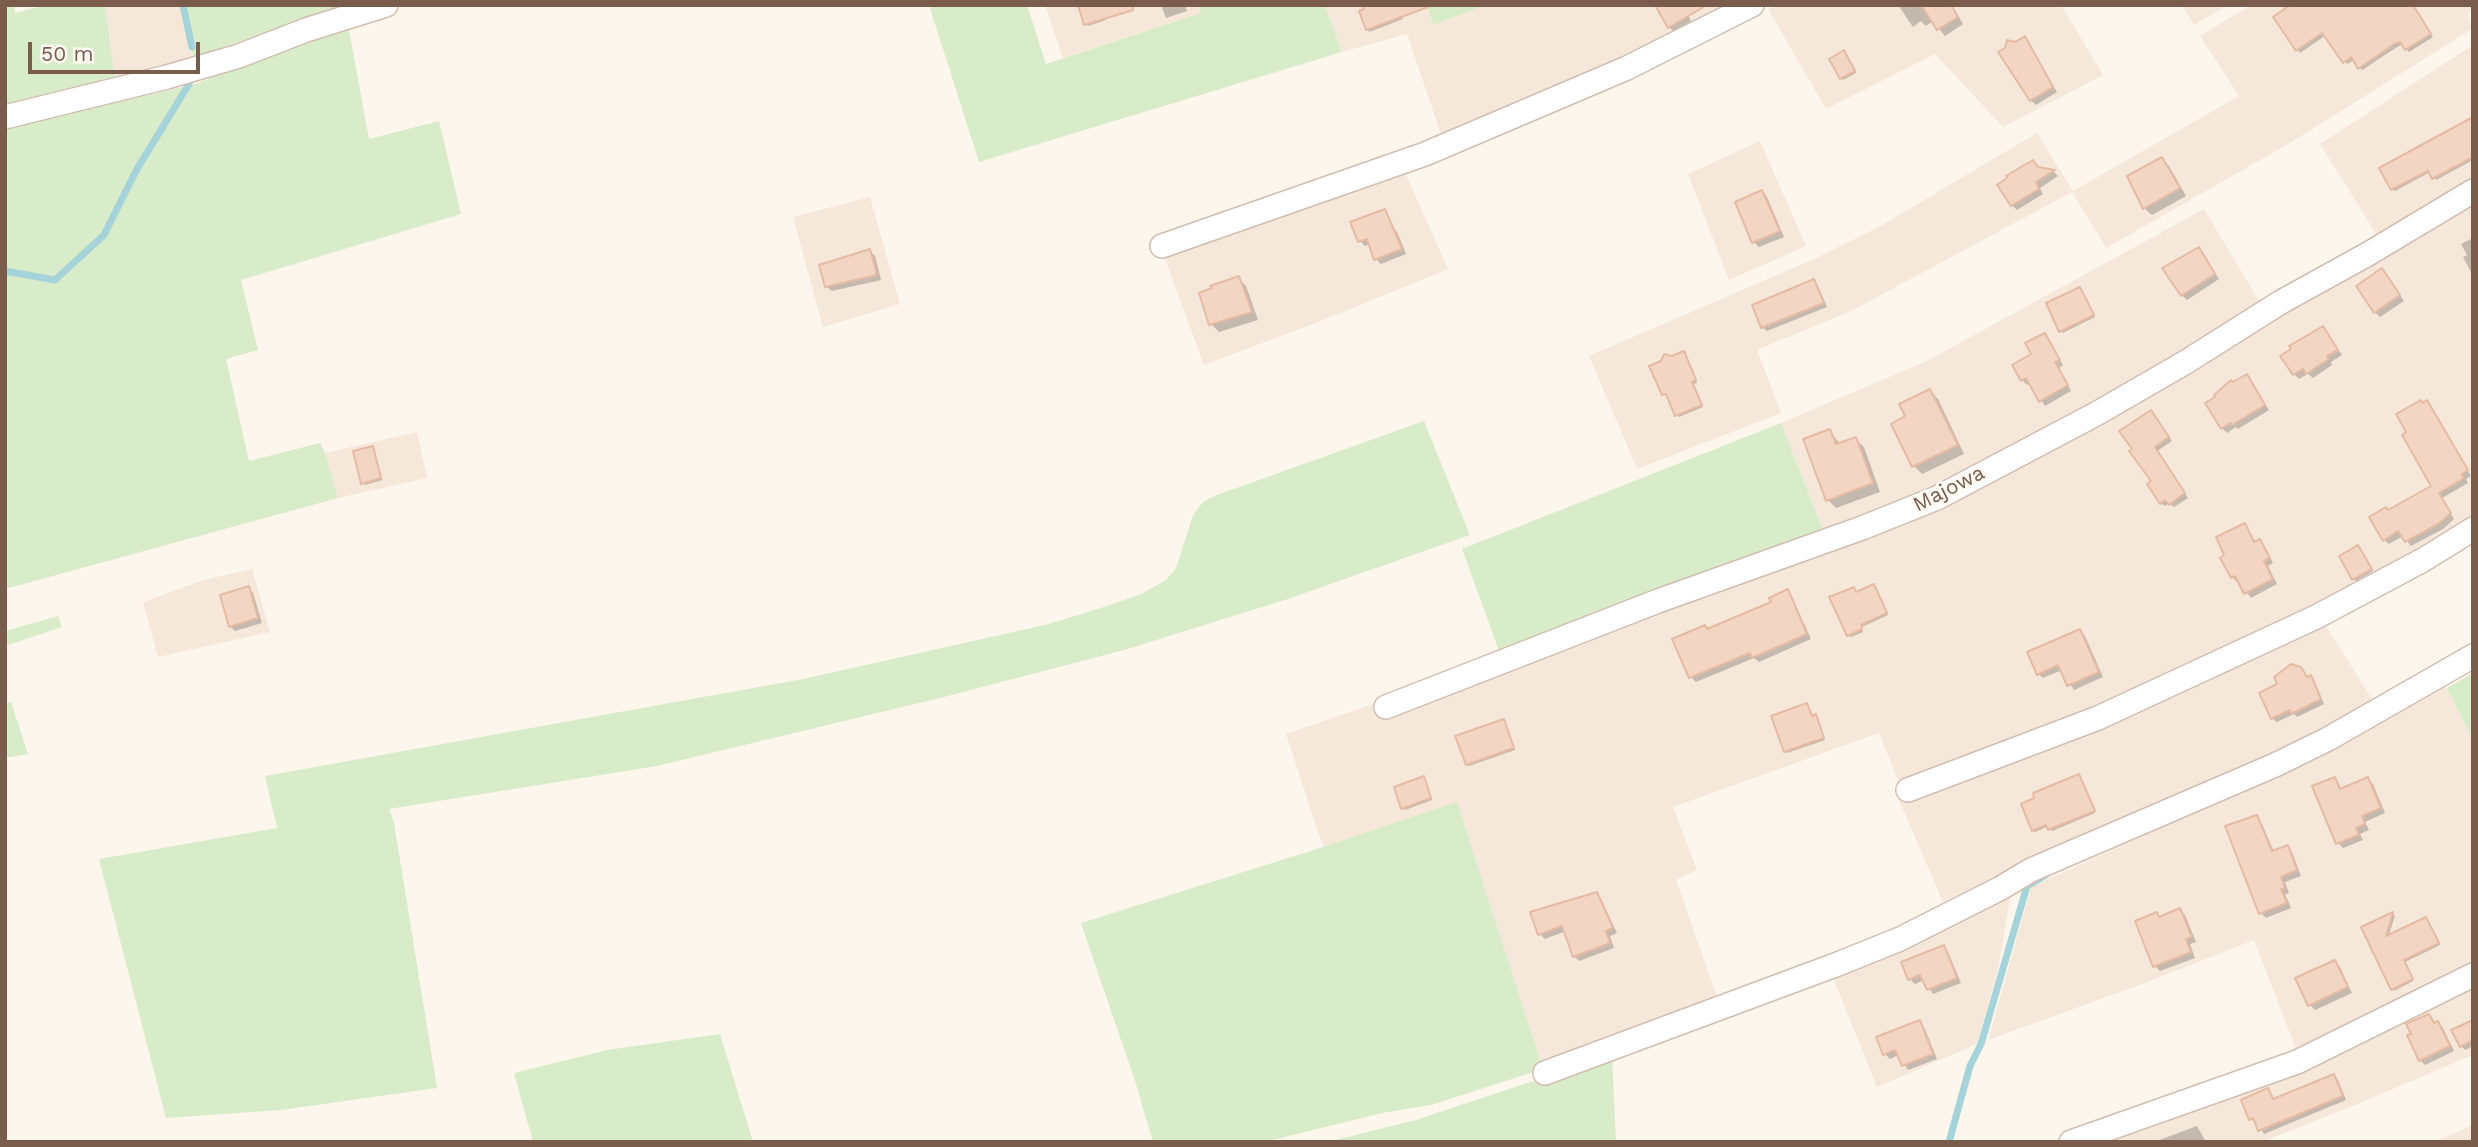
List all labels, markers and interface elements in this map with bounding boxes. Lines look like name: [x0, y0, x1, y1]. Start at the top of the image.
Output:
scale bar: [32, 28, 203, 72]
text: 50 m: [41, 41, 93, 66]
street label: Majowa: [1909, 460, 1989, 518]

